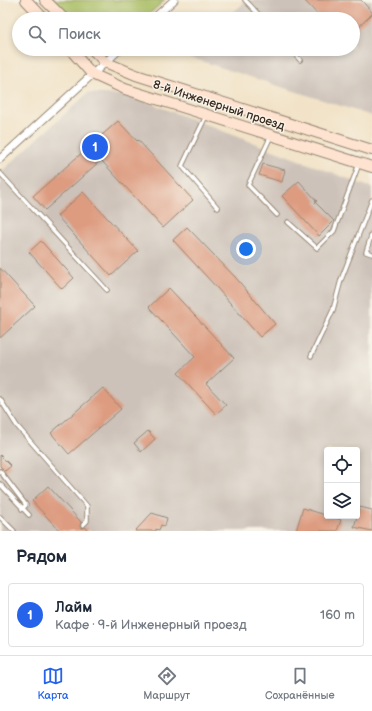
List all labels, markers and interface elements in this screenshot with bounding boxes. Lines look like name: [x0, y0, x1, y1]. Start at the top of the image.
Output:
search box: [12, 12, 360, 56]
icon: search: [26, 23, 48, 45]
text: Поиск: [58, 25, 101, 44]
street label: 8-й Инженерный проезд: [151, 77, 287, 134]
pin: 1: [82, 132, 108, 162]
your location: [236, 239, 256, 259]
map controls: [324, 447, 360, 519]
button: locate: [324, 447, 360, 483]
button: layers: [324, 483, 360, 519]
text: Рядом: [16, 547, 67, 567]
text: Лайм: [55, 598, 92, 617]
text: 1: [27, 607, 33, 623]
text: 160 m: [320, 607, 355, 623]
text: Кафе · 9-й Инженерный проезд: [55, 617, 247, 633]
tab: Карта: [37, 665, 68, 702]
tab: Маршрут: [143, 665, 190, 702]
tab: Сохранённые: [265, 665, 335, 702]

